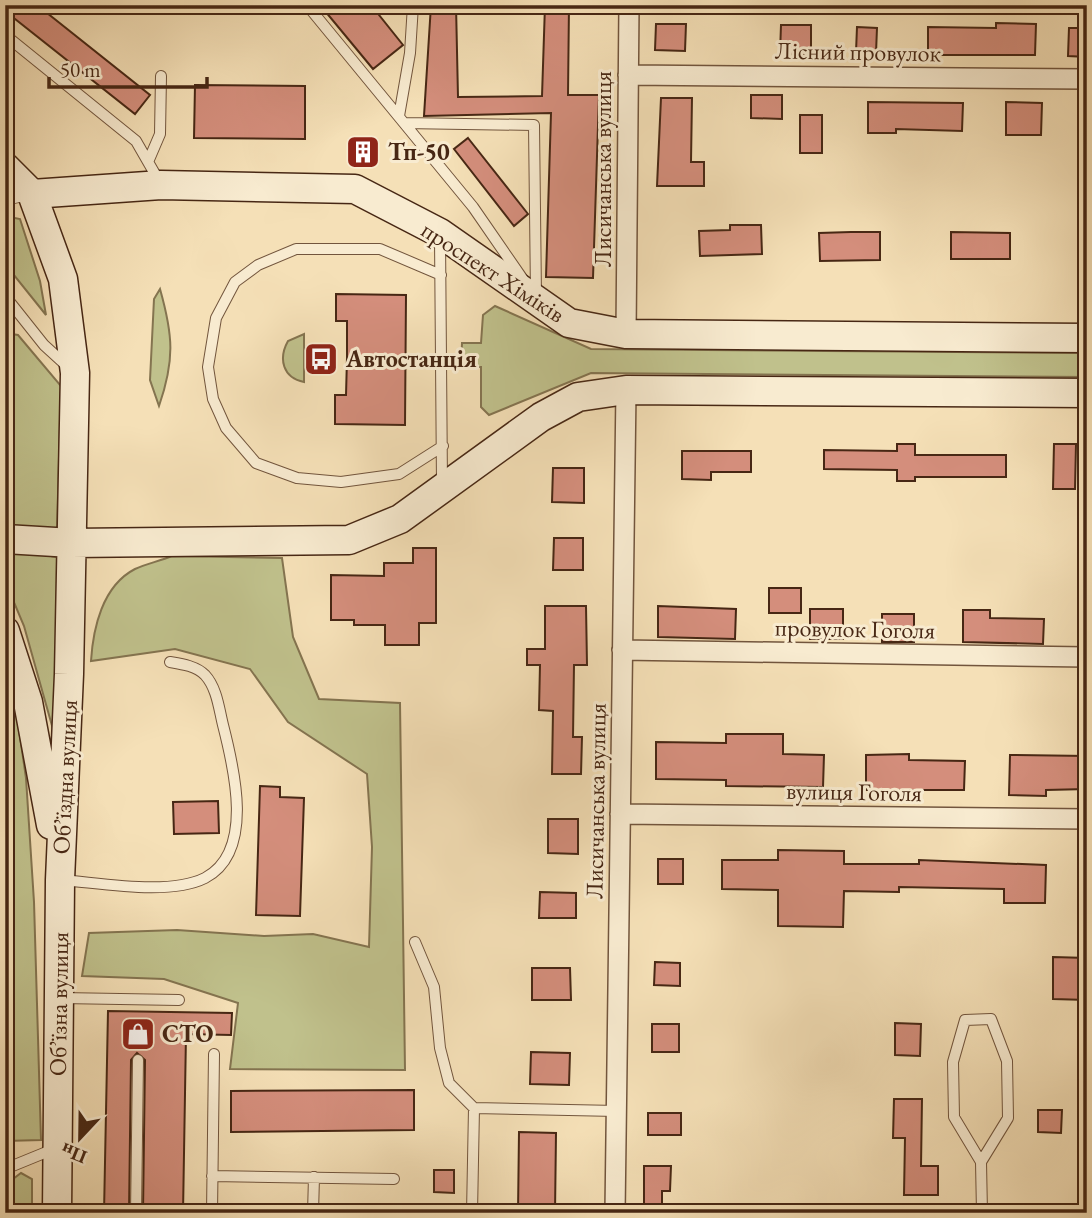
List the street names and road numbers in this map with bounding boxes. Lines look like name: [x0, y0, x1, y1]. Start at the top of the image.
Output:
street label: Лісний провулок: [775, 35, 942, 68]
street label: Лисичанська вулиця: [587, 71, 618, 267]
street label: проспект Хіміків: [416, 214, 571, 329]
street label: провулок Гоголя: [775, 612, 936, 645]
street label: Об’їздна вулиця: [45, 699, 84, 855]
street label: Лисичанська вулиця: [578, 703, 613, 899]
street label: вулиця Гоголя: [786, 775, 923, 808]
street label: Об’їзна вулиця: [42, 931, 75, 1076]

